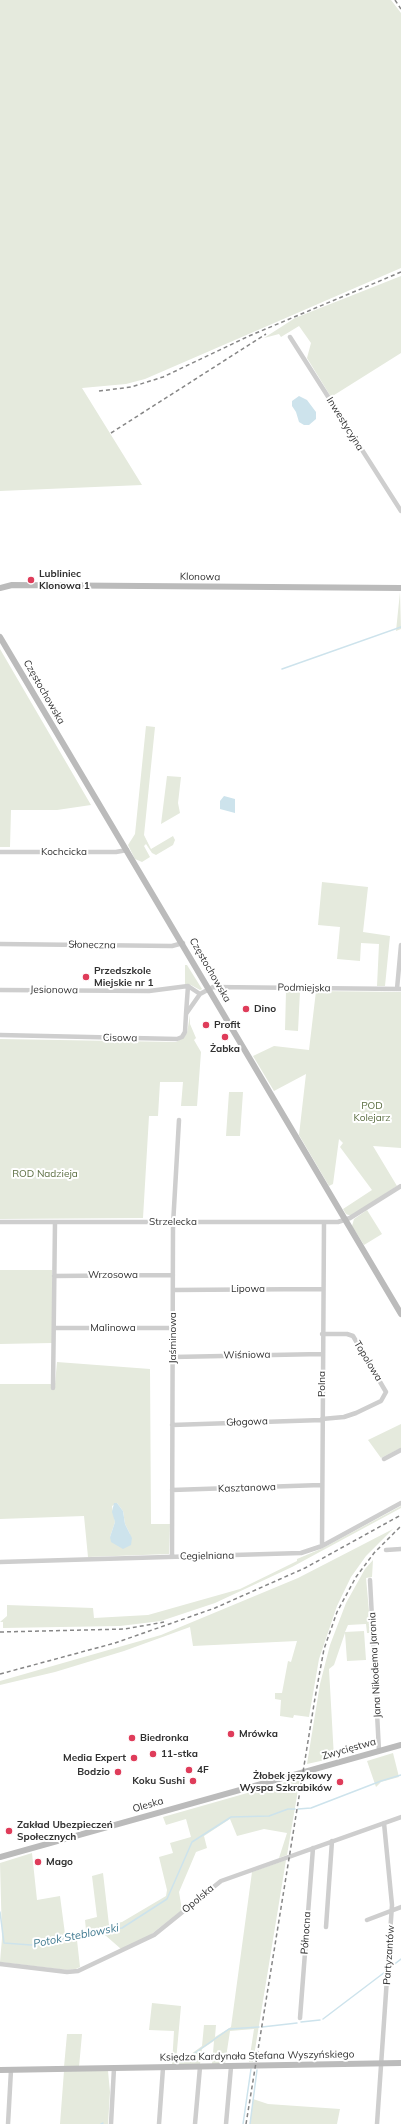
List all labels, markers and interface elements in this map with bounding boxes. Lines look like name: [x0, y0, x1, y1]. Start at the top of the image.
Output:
street label: Inwestycyjna: [324, 395, 366, 453]
place label: Lubliniec Klonowa 1: [39, 568, 90, 592]
street label: Klonowa: [180, 571, 220, 583]
marker: Lubliniec Klonowa 1: [26, 575, 36, 585]
street label: Częstochowska: [21, 658, 67, 726]
street label: Kochcicka: [41, 846, 87, 858]
street label: Częstochowska: [187, 936, 233, 1004]
street label: Słoneczna: [68, 939, 116, 951]
place label: Przedszkole Miejskie nr 1: [94, 965, 153, 988]
marker: Przedszkole Miejskie nr 1: [81, 972, 91, 982]
street label: Podmiejska: [277, 982, 331, 994]
street label: Jesionowa: [30, 984, 78, 996]
place label: Dino: [254, 1003, 276, 1015]
marker: Dino: [241, 1004, 251, 1014]
place label: Profit: [214, 1019, 240, 1031]
marker: Profit: [201, 1020, 211, 1030]
street label: Cisowa: [103, 1032, 137, 1044]
marker: Żabka: [220, 1032, 230, 1042]
place label: Żabka: [210, 1043, 240, 1055]
park label: POD Kolejarz: [354, 1100, 390, 1124]
park label: ROD Nadzieja: [12, 1168, 78, 1180]
street label: Strzelecka: [149, 1216, 197, 1228]
street label: Wrzosowa: [88, 1269, 138, 1281]
street label: Lipowa: [231, 1283, 265, 1295]
street label: Jaśminowa: [167, 1312, 179, 1364]
street label: Malinowa: [90, 1322, 136, 1334]
street label: Topolowa: [351, 1338, 385, 1384]
street label: Wiśniowa: [223, 1349, 271, 1361]
street label: Polna: [316, 1371, 328, 1397]
street label: Głogowa: [226, 1415, 268, 1429]
street label: Kasztanowa: [218, 1481, 276, 1495]
street label: Cegielniana: [180, 1550, 234, 1562]
street label: Jana Nikodema Jaronia: [366, 1612, 384, 1718]
place label: Mrówka: [239, 1728, 278, 1740]
marker: Mrówka: [226, 1729, 236, 1739]
place label: Biedronka: [140, 1732, 189, 1744]
marker: Biedronka: [127, 1733, 137, 1743]
street label: Zwycięstwa: [321, 1736, 377, 1762]
place label: 11-stka: [161, 1748, 198, 1760]
marker: 11-stka: [148, 1749, 158, 1759]
place label: Media Expert: [63, 1752, 126, 1764]
marker: Media Expert: [129, 1753, 139, 1763]
place label: 4F: [197, 1764, 209, 1776]
marker: 4F: [184, 1765, 194, 1775]
place label: Bodzio: [77, 1766, 110, 1778]
marker: Bodzio: [113, 1767, 123, 1777]
place label: Żłobek językowy Wyspa Szkrabików: [239, 1770, 332, 1794]
place label: Koku Sushi: [132, 1775, 185, 1787]
marker: Koku Sushi: [188, 1776, 198, 1786]
marker: Żłobek językowy Wyspa Szkrabików: [335, 1777, 345, 1787]
street label: Oleska: [131, 1795, 165, 1815]
place label: Zakład Ubezpieczeń Społecznych: [17, 1819, 113, 1842]
marker: Zakład Ubezpieczeń Społecznych: [4, 1826, 14, 1836]
place label: Mago: [46, 1856, 73, 1868]
marker: Mago: [33, 1857, 43, 1867]
street label: Opolska: [180, 1882, 216, 1916]
street label: Północna: [299, 1911, 313, 1955]
water label: Potok Steblowski: [32, 1921, 120, 1951]
street label: Partyzantów: [381, 1925, 397, 1985]
street label: Księdza Kardynała Stefana Wyszyńskiego: [160, 2048, 354, 2064]

